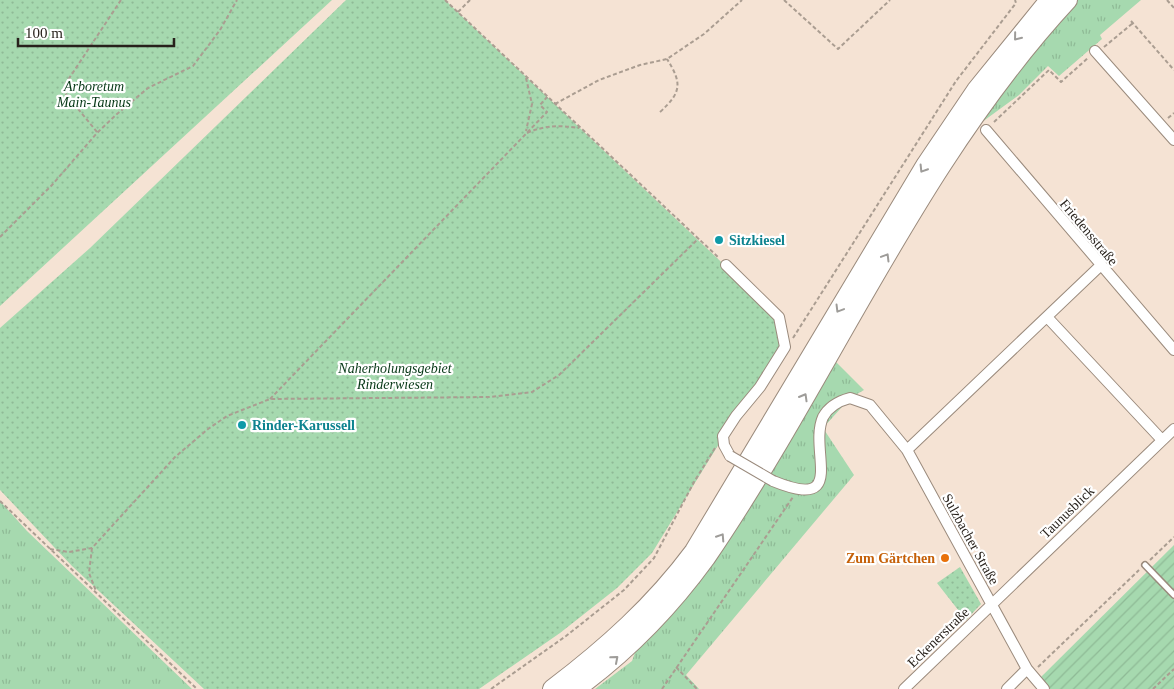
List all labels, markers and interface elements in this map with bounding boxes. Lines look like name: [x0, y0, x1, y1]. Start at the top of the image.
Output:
scale bar: [18, 15, 174, 47]
text: 100 m: [25, 25, 63, 41]
one-way arrow: [1015, 31, 1023, 40]
park label: Arboretum Main-Taunus: [56, 79, 132, 110]
one-way arrow: [920, 164, 929, 173]
street label: Friedensstraße: [1057, 196, 1121, 268]
place label: Sitzkiesel: [729, 233, 785, 248]
marker: Sitzkiesel: [713, 234, 725, 246]
one-way arrow: [879, 253, 889, 262]
one-way arrow: [836, 303, 846, 312]
park label: Naherholungsgebiet Rinderwiesen: [337, 361, 453, 392]
one-way arrow: [797, 393, 807, 402]
place label: Rinder-Karussell: [252, 418, 355, 433]
marker: Rinder-Karussell: [236, 419, 248, 431]
street label: Taunusblick: [1038, 483, 1097, 541]
street label: Sulzbacher Straße: [939, 491, 1002, 587]
one-way arrow: [715, 533, 724, 542]
place label: Zum Gärtchen: [846, 551, 935, 566]
marker: Zum Gärtchen: [939, 552, 951, 564]
street label: Eckenerstraße: [905, 604, 972, 670]
one-way arrow: [609, 656, 618, 665]

